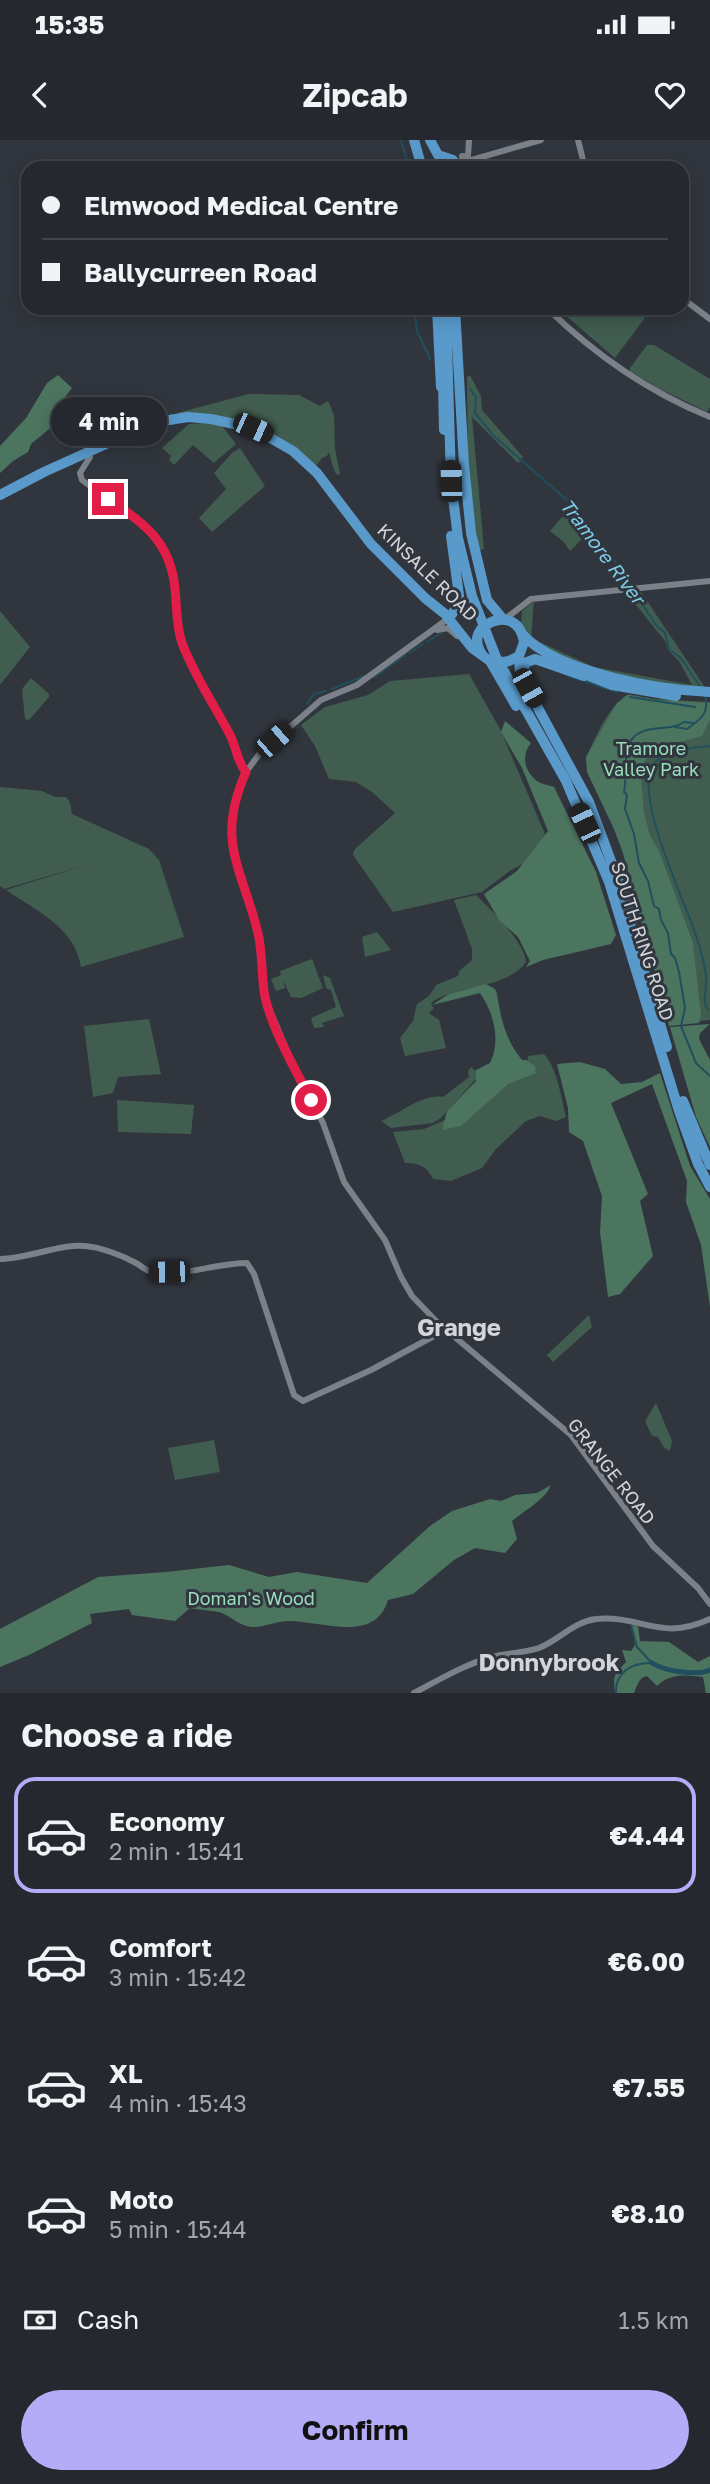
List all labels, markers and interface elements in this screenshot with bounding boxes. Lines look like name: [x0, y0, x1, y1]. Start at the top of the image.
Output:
text: 15:35: [35, 9, 104, 40]
icon: back: [21, 76, 59, 114]
text: Zipcab: [302, 76, 408, 114]
icon: heart: [651, 76, 689, 114]
text: Elmwood Medical Centre: [84, 190, 398, 221]
text: Ballycurreen Road: [84, 257, 317, 288]
callout: 4 min: [50, 398, 166, 446]
text: 4 min: [79, 407, 139, 435]
car: [230, 410, 277, 446]
car: [440, 460, 463, 502]
route end: [92, 483, 124, 515]
water label: Tramore River: [556, 494, 652, 610]
street label: KINSALE ROAD: [373, 519, 483, 625]
car: [509, 665, 548, 711]
car: [252, 718, 297, 762]
park label: Tramore Valley Park: [603, 737, 699, 780]
car: [567, 800, 604, 846]
street label: SOUTH RING ROAD: [607, 859, 679, 1023]
route start: [295, 1084, 327, 1116]
car: [148, 1261, 191, 1283]
district label: Grange: [417, 1312, 501, 1341]
street label: GRANGE ROAD: [564, 1414, 660, 1528]
park label: Doman's Wood: [187, 1587, 315, 1609]
district label: Donnybrook: [478, 1647, 620, 1676]
text: Choose a ride: [21, 1716, 233, 1754]
icon: car: [25, 1804, 88, 1867]
text: Economy: [109, 1806, 225, 1837]
text: €4.44: [610, 1820, 685, 1851]
text: 2 min · 15:41: [109, 1837, 244, 1865]
icon: car: [25, 1930, 88, 1993]
text: Comfort: [109, 1932, 212, 1963]
text: €6.00: [608, 1946, 685, 1977]
text: 3 min · 15:42: [109, 1963, 246, 1991]
icon: car: [25, 2056, 88, 2119]
text: XL: [109, 2058, 143, 2089]
text: €7.55: [612, 2072, 685, 2103]
text: 4 min · 15:43: [109, 2089, 247, 2117]
icon: car: [25, 2182, 88, 2245]
text: Moto: [109, 2184, 174, 2215]
text: €8.10: [611, 2198, 685, 2229]
text: 5 min · 15:44: [109, 2215, 247, 2243]
icon: cash: [21, 2301, 59, 2339]
text: Cash: [77, 2304, 139, 2335]
text: 1.5 km: [619, 2306, 689, 2334]
button: Confirm: [21, 2390, 689, 2470]

